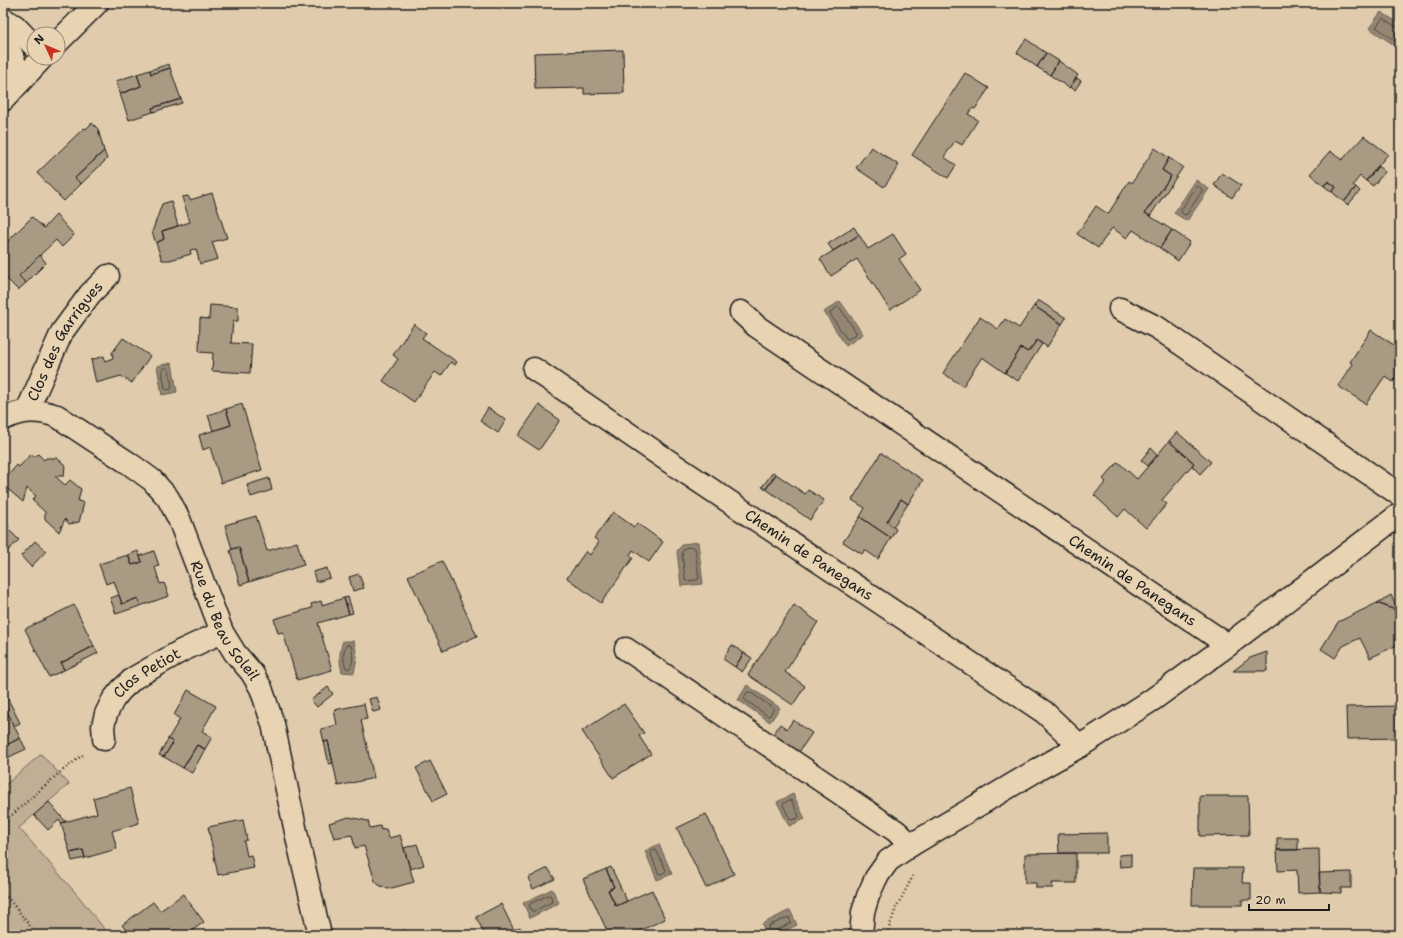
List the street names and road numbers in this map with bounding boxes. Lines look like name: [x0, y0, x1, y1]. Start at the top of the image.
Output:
street label: Clos des Garrigues: [23, 277, 107, 404]
street label: Chemin de Panegans: [741, 505, 877, 605]
street label: Chemin de Panegans: [1065, 530, 1201, 631]
street label: Rue du Beau Soleil: [186, 558, 264, 685]
street label: Clos Petiot: [109, 643, 184, 702]

